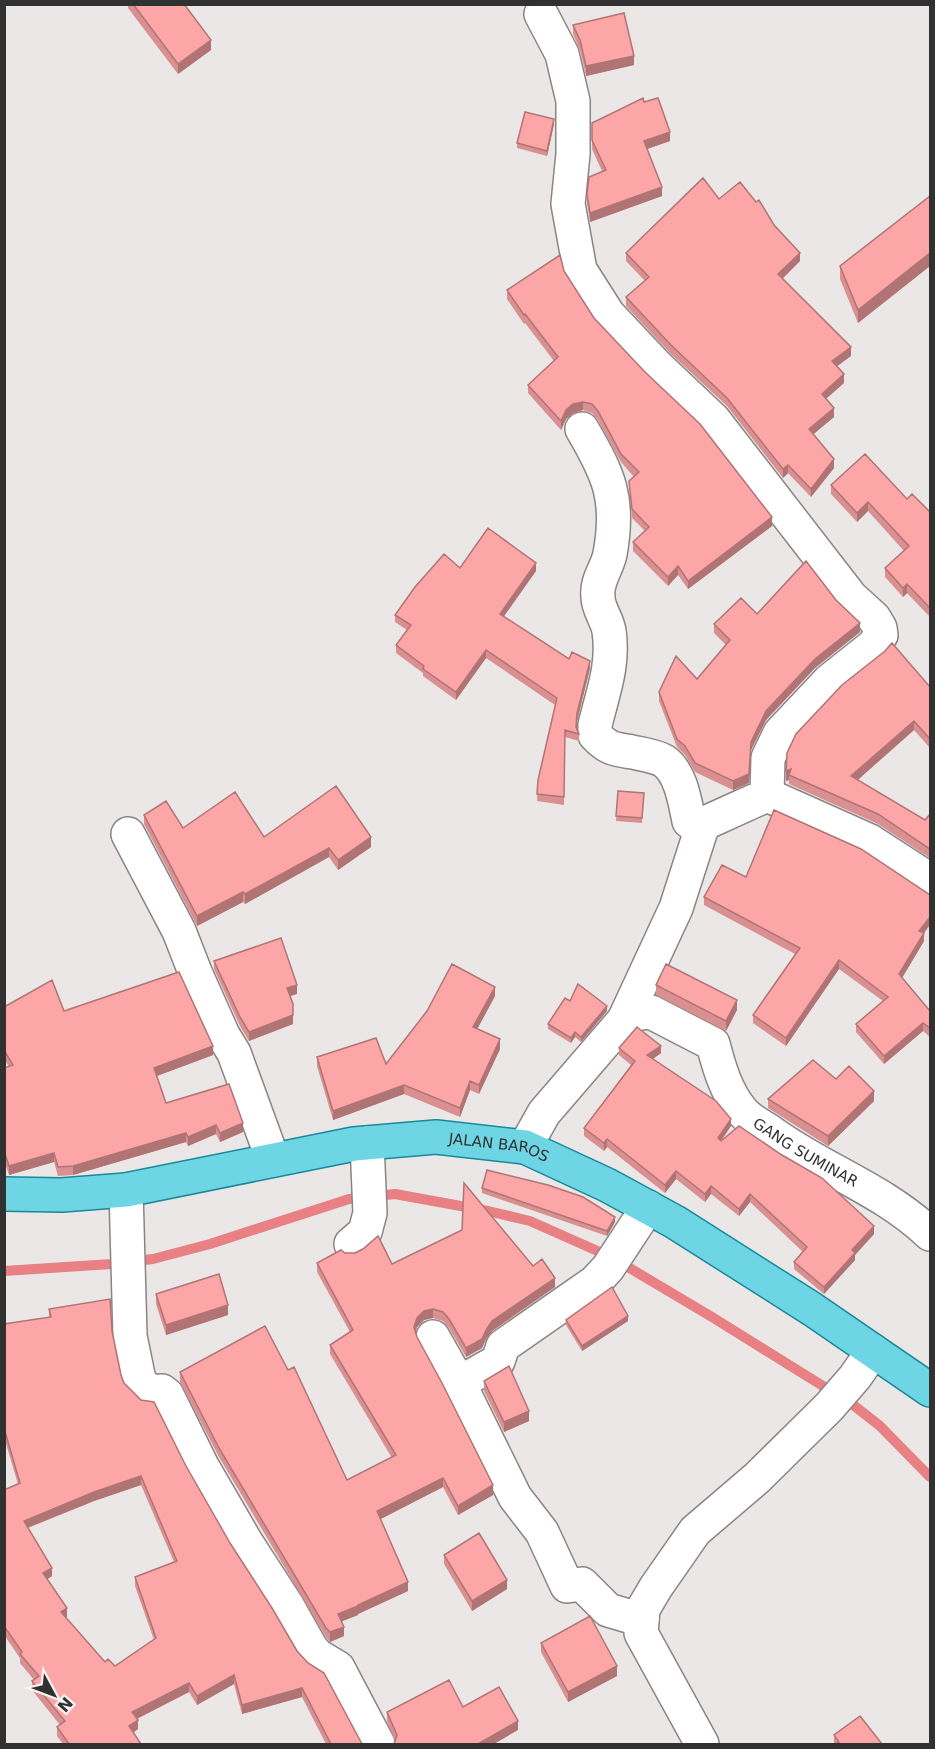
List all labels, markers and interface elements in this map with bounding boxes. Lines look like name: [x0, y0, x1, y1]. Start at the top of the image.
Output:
street label: GANG SUMINAR: [750, 1114, 861, 1191]
street label: JALAN BAROS: [447, 1129, 552, 1166]
north arrow: [24, 1665, 84, 1725]
text: N: [53, 1693, 77, 1716]

